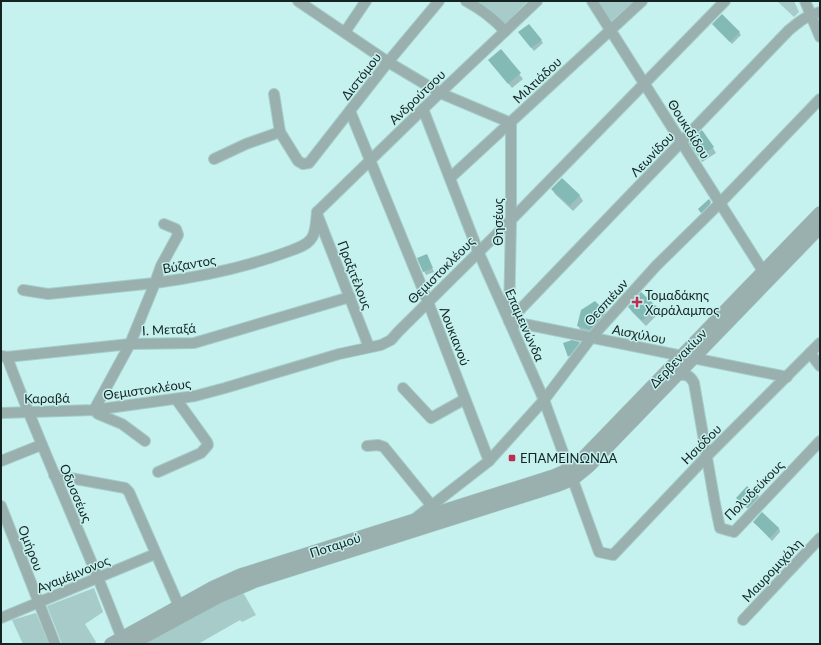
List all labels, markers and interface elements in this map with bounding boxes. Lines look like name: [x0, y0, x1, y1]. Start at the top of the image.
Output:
street label: Διστόμου: [338, 49, 384, 103]
street label: Μιλτιάδου: [509, 53, 565, 107]
street label: Ανδρούτσου: [386, 66, 448, 128]
street label: Θουκιδίδου: [664, 96, 714, 162]
street label: Λεωνίδου: [627, 128, 677, 180]
street label: Θησέως: [490, 198, 506, 246]
street label: Θεμιστοκλέους: [404, 233, 478, 307]
street label: Πραξιτέλους: [335, 238, 375, 312]
street label: Βύζαντος: [161, 251, 217, 277]
street label: Θεσπιέων: [581, 275, 631, 329]
street label: Επαμεινώνδα: [502, 286, 548, 364]
place label: Τομαδάκης Χαράλαμπος: [645, 287, 719, 318]
marker: Τομαδάκης Χαράλαμπος: [632, 297, 642, 307]
street label: Λουκιανού: [436, 304, 474, 368]
street label: Ι. Μεταξά: [142, 320, 197, 338]
street label: Αισχύλου: [611, 321, 667, 347]
street label: Δερβενακίων: [646, 325, 710, 391]
street label: Θεμιστοκλέους: [102, 375, 192, 403]
street label: Καραβά: [24, 390, 70, 406]
street label: Ησιόδου: [678, 421, 724, 467]
place label: ΕΠΑΜΕΙΝΩΝΔΑ: [520, 450, 618, 466]
marker: ΕΠΑΜΕΙΝΩΝΔΑ: [507, 453, 517, 463]
street label: Πολυδεύκους: [721, 457, 787, 523]
street label: Οδυσσέως: [57, 461, 95, 525]
street label: Ομήρου: [15, 523, 47, 573]
street label: Ποταμού: [308, 529, 362, 561]
street label: Μαυρομιχάλη: [739, 535, 805, 605]
street label: Αγαμέμνονος: [34, 552, 112, 596]

